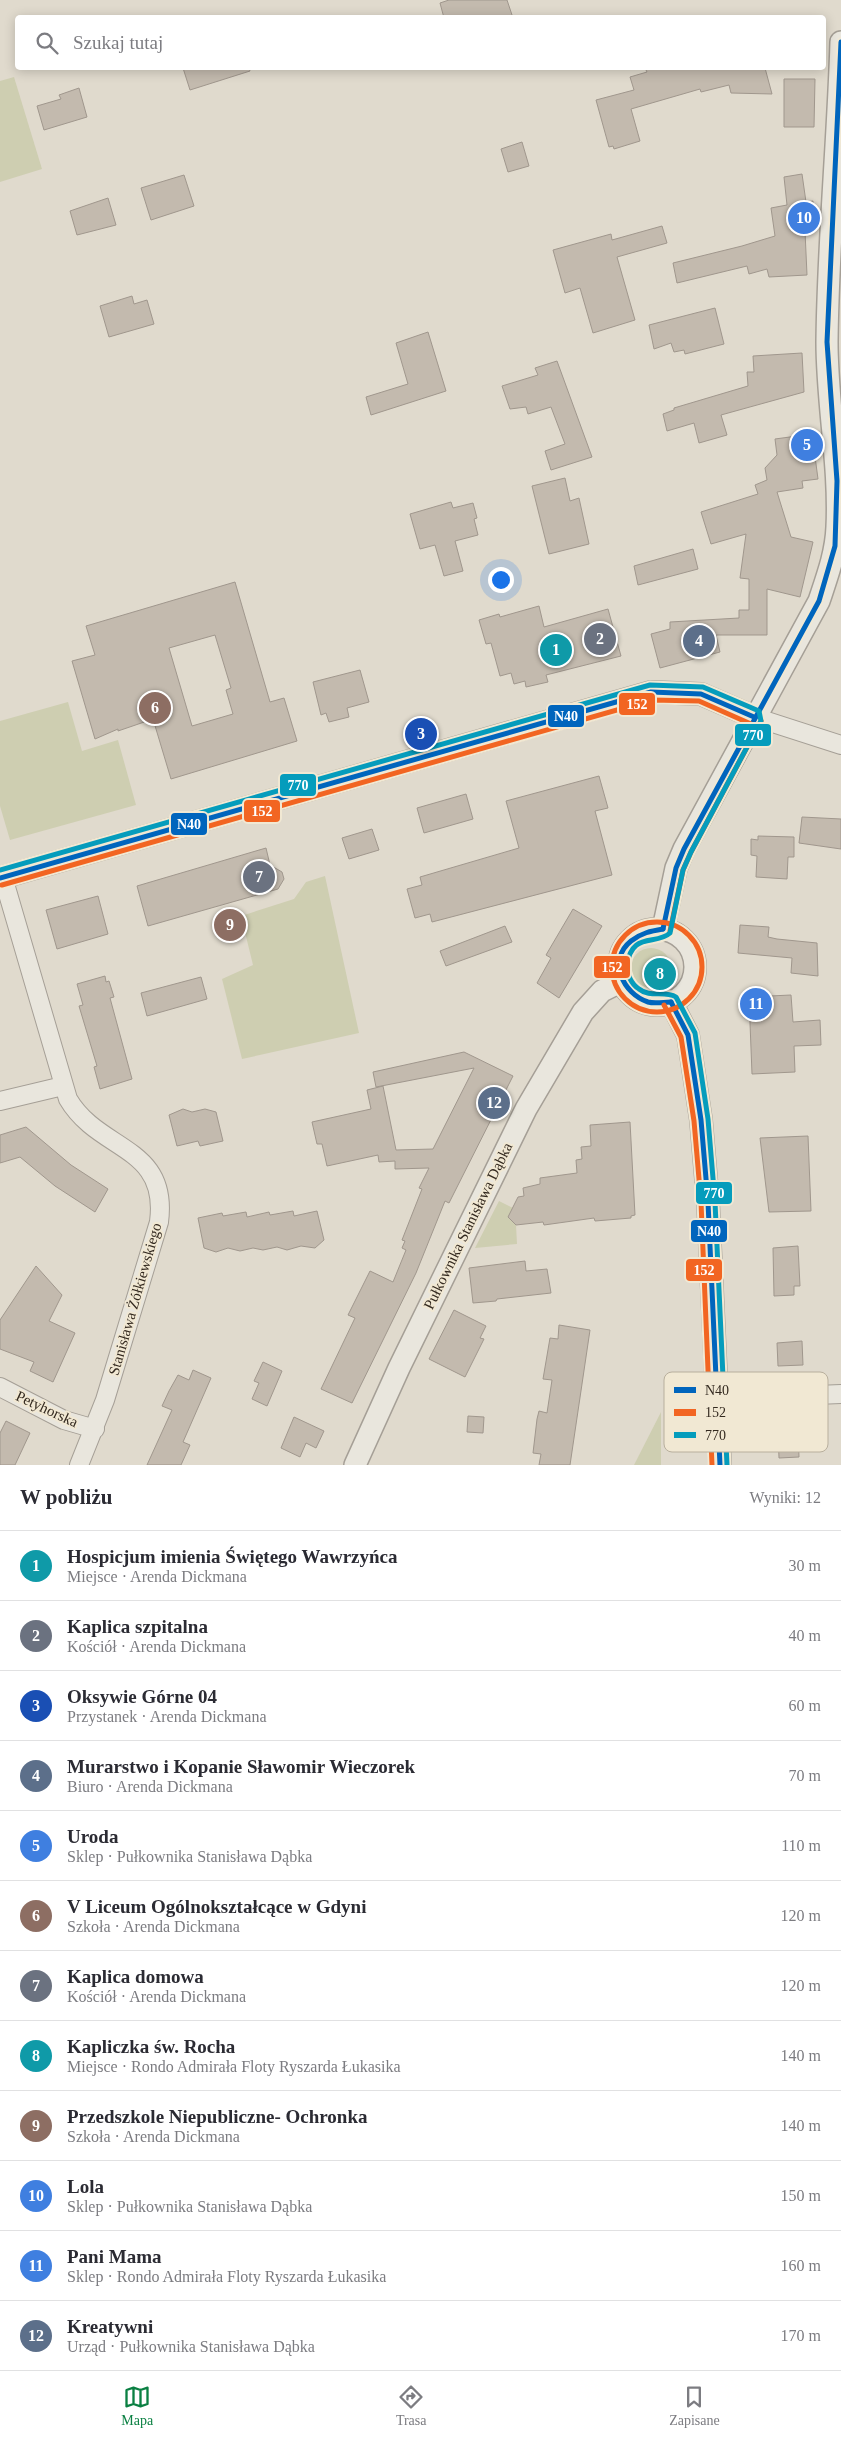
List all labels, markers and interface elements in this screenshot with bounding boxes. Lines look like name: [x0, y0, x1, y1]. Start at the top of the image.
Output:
search box: [15, 15, 826, 70]
icon: search: [33, 29, 61, 57]
text: Szukaj tutaj: [73, 32, 163, 53]
pin: 10: [788, 199, 820, 237]
pin: 5: [791, 426, 823, 464]
your location: [488, 567, 514, 593]
pin: 2: [584, 620, 616, 658]
pin: 4: [683, 622, 715, 660]
pin: 1: [540, 631, 572, 669]
pin: 6: [139, 689, 171, 727]
line badge: 152: [618, 692, 656, 716]
text: 152: [627, 697, 648, 712]
line badge: N40: [547, 704, 585, 728]
text: N40: [554, 709, 578, 724]
pin: 3: [405, 715, 437, 753]
line badge: 770: [734, 723, 772, 747]
text: 770: [743, 728, 764, 743]
line badge: 770: [279, 773, 317, 797]
text: 770: [288, 778, 309, 793]
line badge: 152: [243, 799, 281, 823]
text: 152: [252, 804, 273, 819]
line badge: N40: [170, 812, 208, 836]
text: N40: [177, 817, 201, 832]
pin: 7: [243, 858, 275, 896]
pin: 9: [214, 906, 246, 944]
line badge: 152: [593, 955, 631, 979]
pin: 8: [644, 955, 676, 993]
text: 152: [602, 960, 623, 975]
pin: 11: [740, 985, 772, 1023]
pin: 12: [478, 1084, 510, 1122]
street label: Pułkownika Stanisława Dąbka: [421, 1140, 516, 1312]
line badge: 770: [695, 1181, 733, 1205]
text: 770: [704, 1186, 725, 1201]
line badge: N40: [690, 1219, 728, 1243]
street label: Stanisława Żółkiewskiego: [106, 1221, 164, 1377]
text: N40: [697, 1224, 721, 1239]
line badge: 152: [685, 1258, 723, 1282]
text: 152: [694, 1263, 715, 1278]
legend: [664, 1372, 828, 1452]
text: N40: [705, 1383, 729, 1398]
street label: Petyhorska: [13, 1388, 81, 1430]
text: 152: [705, 1405, 726, 1420]
text: 770: [705, 1428, 726, 1443]
text: W pobliżu: [20, 1485, 112, 1509]
text: Wyniki: 12: [750, 1489, 821, 1506]
text: Hospicjum imienia Świętego Wawrzyńca: [67, 1546, 398, 1567]
text: 1: [32, 1557, 40, 1574]
text: 30 m: [789, 1557, 821, 1574]
text: Miejsce · Arenda Dickmana: [67, 1568, 247, 1585]
text: Kaplica szpitalna: [67, 1616, 208, 1637]
text: 2: [32, 1627, 40, 1644]
text: 40 m: [789, 1627, 821, 1644]
text: Kościół · Arenda Dickmana: [67, 1638, 246, 1655]
text: Oksywie Górne 04: [67, 1686, 217, 1707]
text: 3: [32, 1697, 40, 1714]
text: 60 m: [789, 1697, 821, 1714]
text: Przystanek · Arenda Dickmana: [67, 1708, 266, 1725]
text: Murarstwo i Kopanie Sławomir Wieczorek: [67, 1756, 415, 1777]
text: 4: [32, 1767, 40, 1784]
text: 70 m: [789, 1767, 821, 1784]
text: Biuro · Arenda Dickmana: [67, 1778, 233, 1795]
text: Uroda: [67, 1826, 118, 1847]
text: 5: [32, 1837, 40, 1854]
text: 110 m: [781, 1837, 821, 1854]
text: Sklep · Pułkownika Stanisława Dąbka: [67, 1848, 312, 1865]
text: V Liceum Ogólnokształcące w Gdyni: [67, 1896, 366, 1917]
text: 6: [32, 1907, 40, 1924]
text: 120 m: [781, 1907, 821, 1924]
text: Szkoła · Arenda Dickmana: [67, 1918, 240, 1935]
text: Kaplica domowa: [67, 1966, 204, 1987]
text: 7: [32, 1977, 40, 1994]
text: 120 m: [781, 1977, 821, 1994]
text: Kościół · Arenda Dickmana: [67, 1988, 246, 2005]
text: Kapliczka św. Rocha: [67, 2036, 235, 2057]
text: 8: [32, 2047, 40, 2064]
text: 140 m: [781, 2047, 821, 2064]
text: Miejsce · Rondo Admirała Floty Ryszarda Łukasika: [67, 2058, 401, 2075]
text: Przedszkole Niepubliczne- Ochronka: [67, 2106, 367, 2127]
text: 9: [32, 2117, 40, 2134]
text: 140 m: [781, 2117, 821, 2134]
text: Szkoła · Arenda Dickmana: [67, 2128, 240, 2145]
text: Lola: [67, 2176, 104, 2197]
text: 10: [28, 2187, 44, 2204]
text: 150 m: [781, 2187, 821, 2204]
text: Sklep · Pułkownika Stanisława Dąbka: [67, 2198, 312, 2215]
text: Pani Mama: [67, 2246, 161, 2267]
text: 11: [28, 2257, 44, 2274]
text: 160 m: [781, 2257, 821, 2274]
text: Sklep · Rondo Admirała Floty Ryszarda Łukasika: [67, 2268, 386, 2285]
text: Kreatywni: [67, 2316, 153, 2337]
text: 12: [28, 2327, 44, 2344]
text: 170 m: [781, 2327, 821, 2344]
text: Urząd · Pułkownika Stanisława Dąbka: [67, 2338, 315, 2355]
tab: Mapa: [121, 2383, 153, 2429]
tab: Trasa: [396, 2383, 426, 2429]
tab: Zapisane: [669, 2383, 720, 2429]

